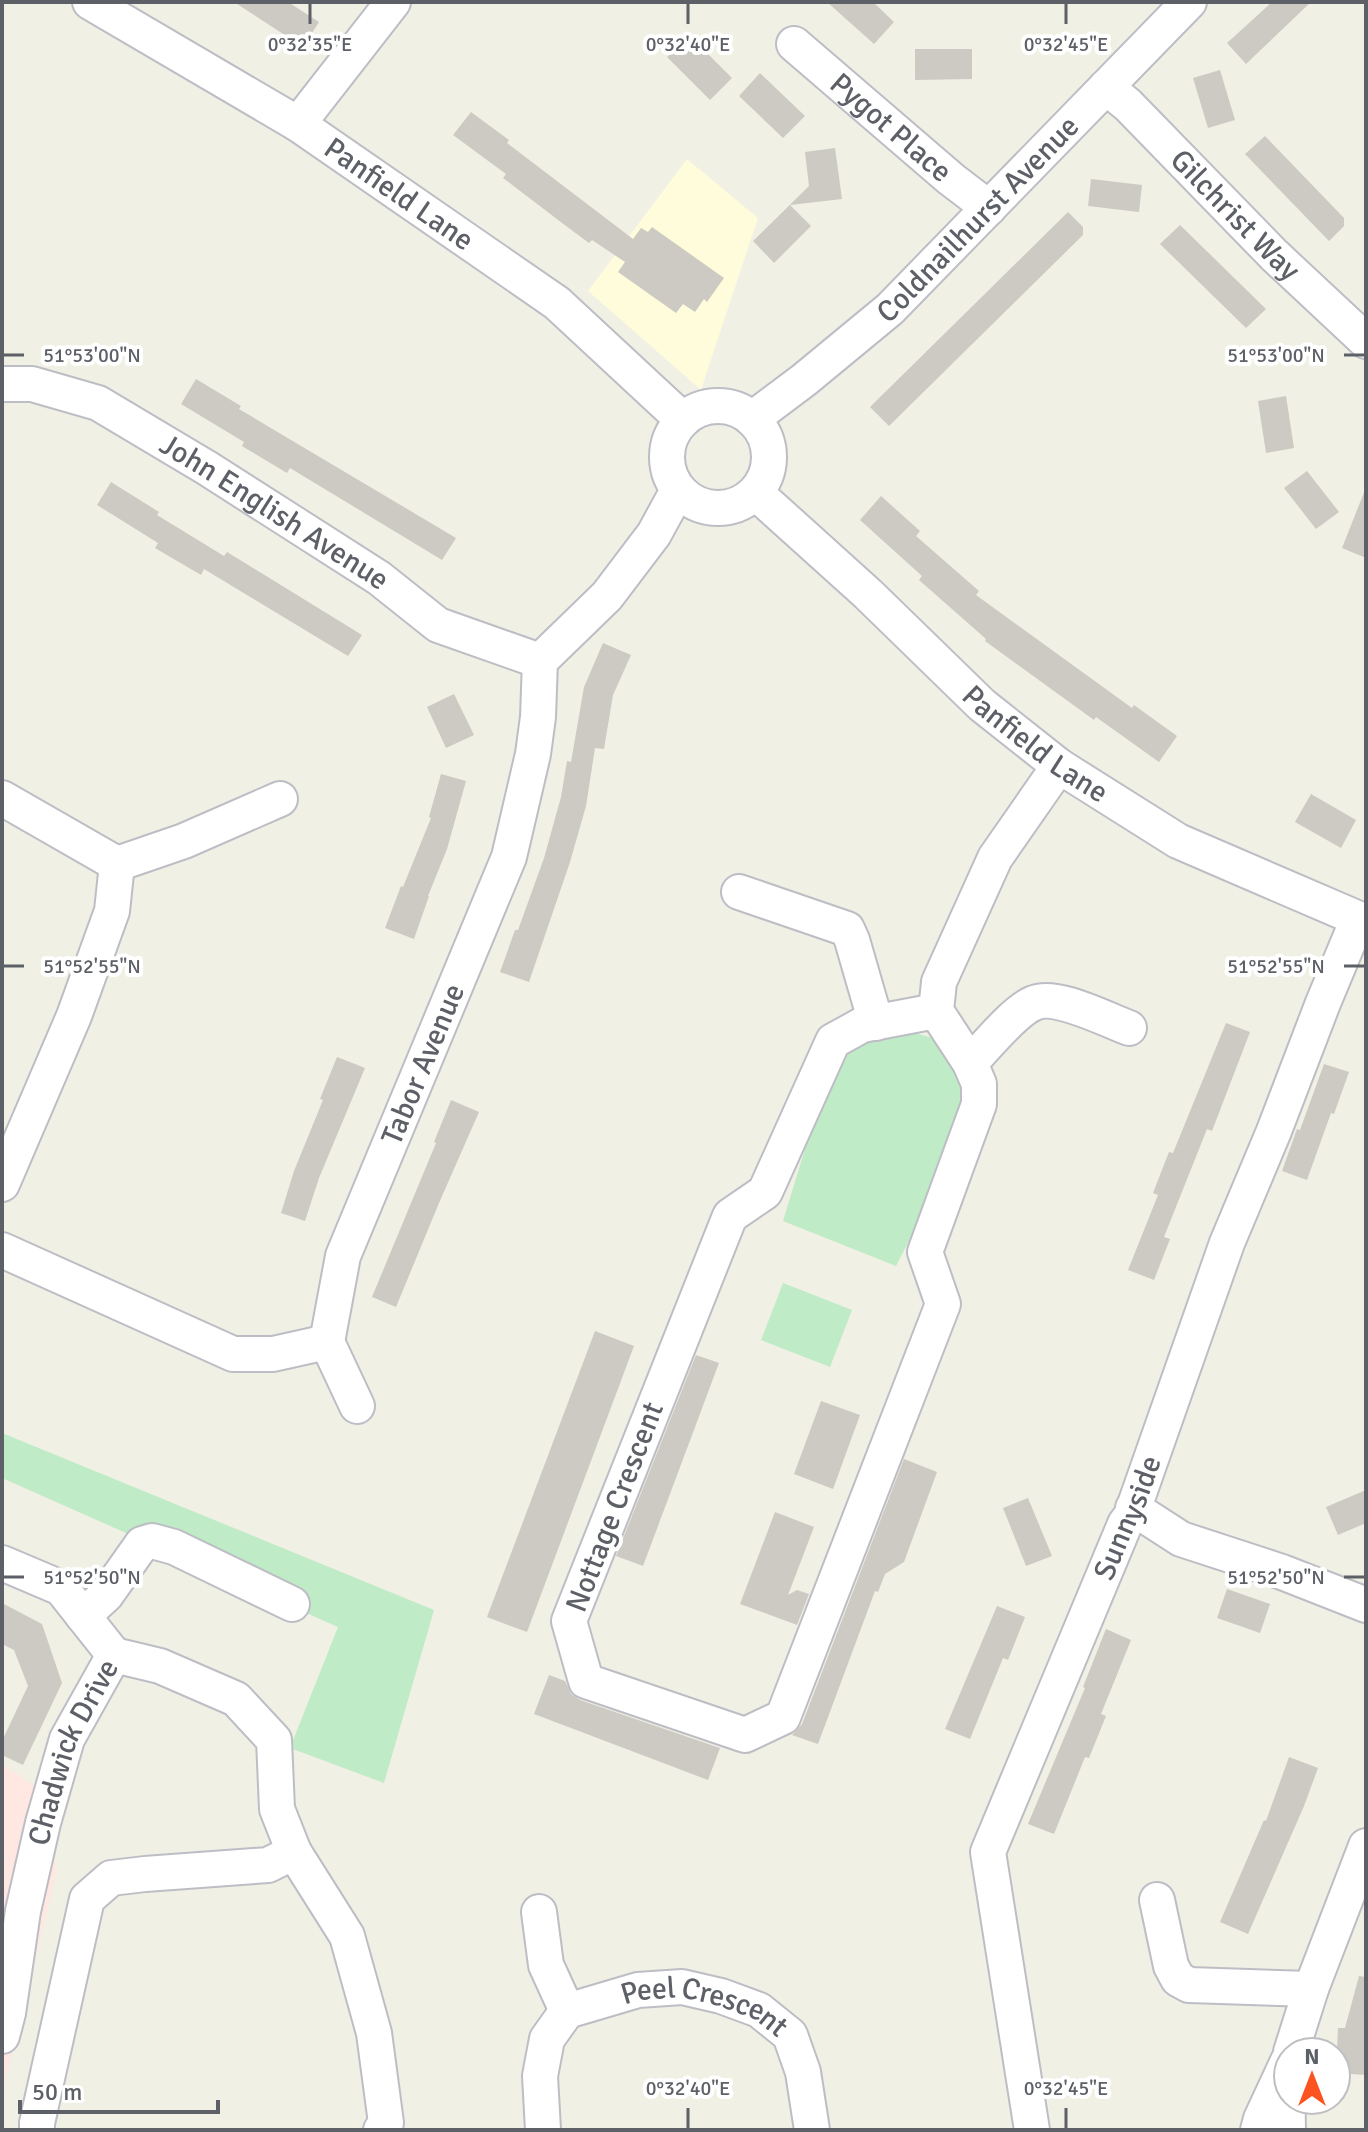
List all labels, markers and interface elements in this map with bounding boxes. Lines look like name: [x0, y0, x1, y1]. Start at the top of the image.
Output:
text: 0°32'35"E: [268, 32, 352, 57]
text: 0°32'40"E: [646, 32, 730, 57]
text: 0°32'45"E: [1024, 32, 1108, 57]
street label: Pygot Place: [822, 65, 960, 190]
street label: Coldnailhurst Avenue: [869, 108, 1087, 331]
street label: Panfield Lane: [317, 129, 481, 258]
street label: Gilchrist Way: [1163, 141, 1308, 288]
text: 51°53'00"N: [43, 343, 141, 368]
text: 51°53'00"N: [1227, 343, 1325, 368]
street label: John English Avenue: [153, 426, 397, 598]
street label: Panfield Lane: [954, 677, 1115, 811]
text: 51°52'55"N: [43, 954, 141, 979]
text: 51°52'55"N: [1227, 954, 1325, 979]
street label: Tabor Avenue: [373, 978, 473, 1150]
street label: Nottage Crescent: [558, 1397, 672, 1617]
street label: Sunnyside: [1085, 1451, 1169, 1585]
text: 51°52'50"N: [43, 1565, 141, 1590]
text: 51°52'50"N: [1227, 1565, 1325, 1590]
street label: Chadwick Drive: [20, 1652, 127, 1849]
street label: Peel Crescent: [616, 1969, 796, 2045]
north arrow: [1272, 2036, 1352, 2116]
text: N: [1304, 2043, 1320, 2070]
scale bar: [20, 2064, 218, 2114]
text: 0°32'40"E: [646, 2076, 730, 2101]
text: 0°32'45"E: [1024, 2076, 1108, 2101]
text: 50 m: [32, 2077, 82, 2107]

